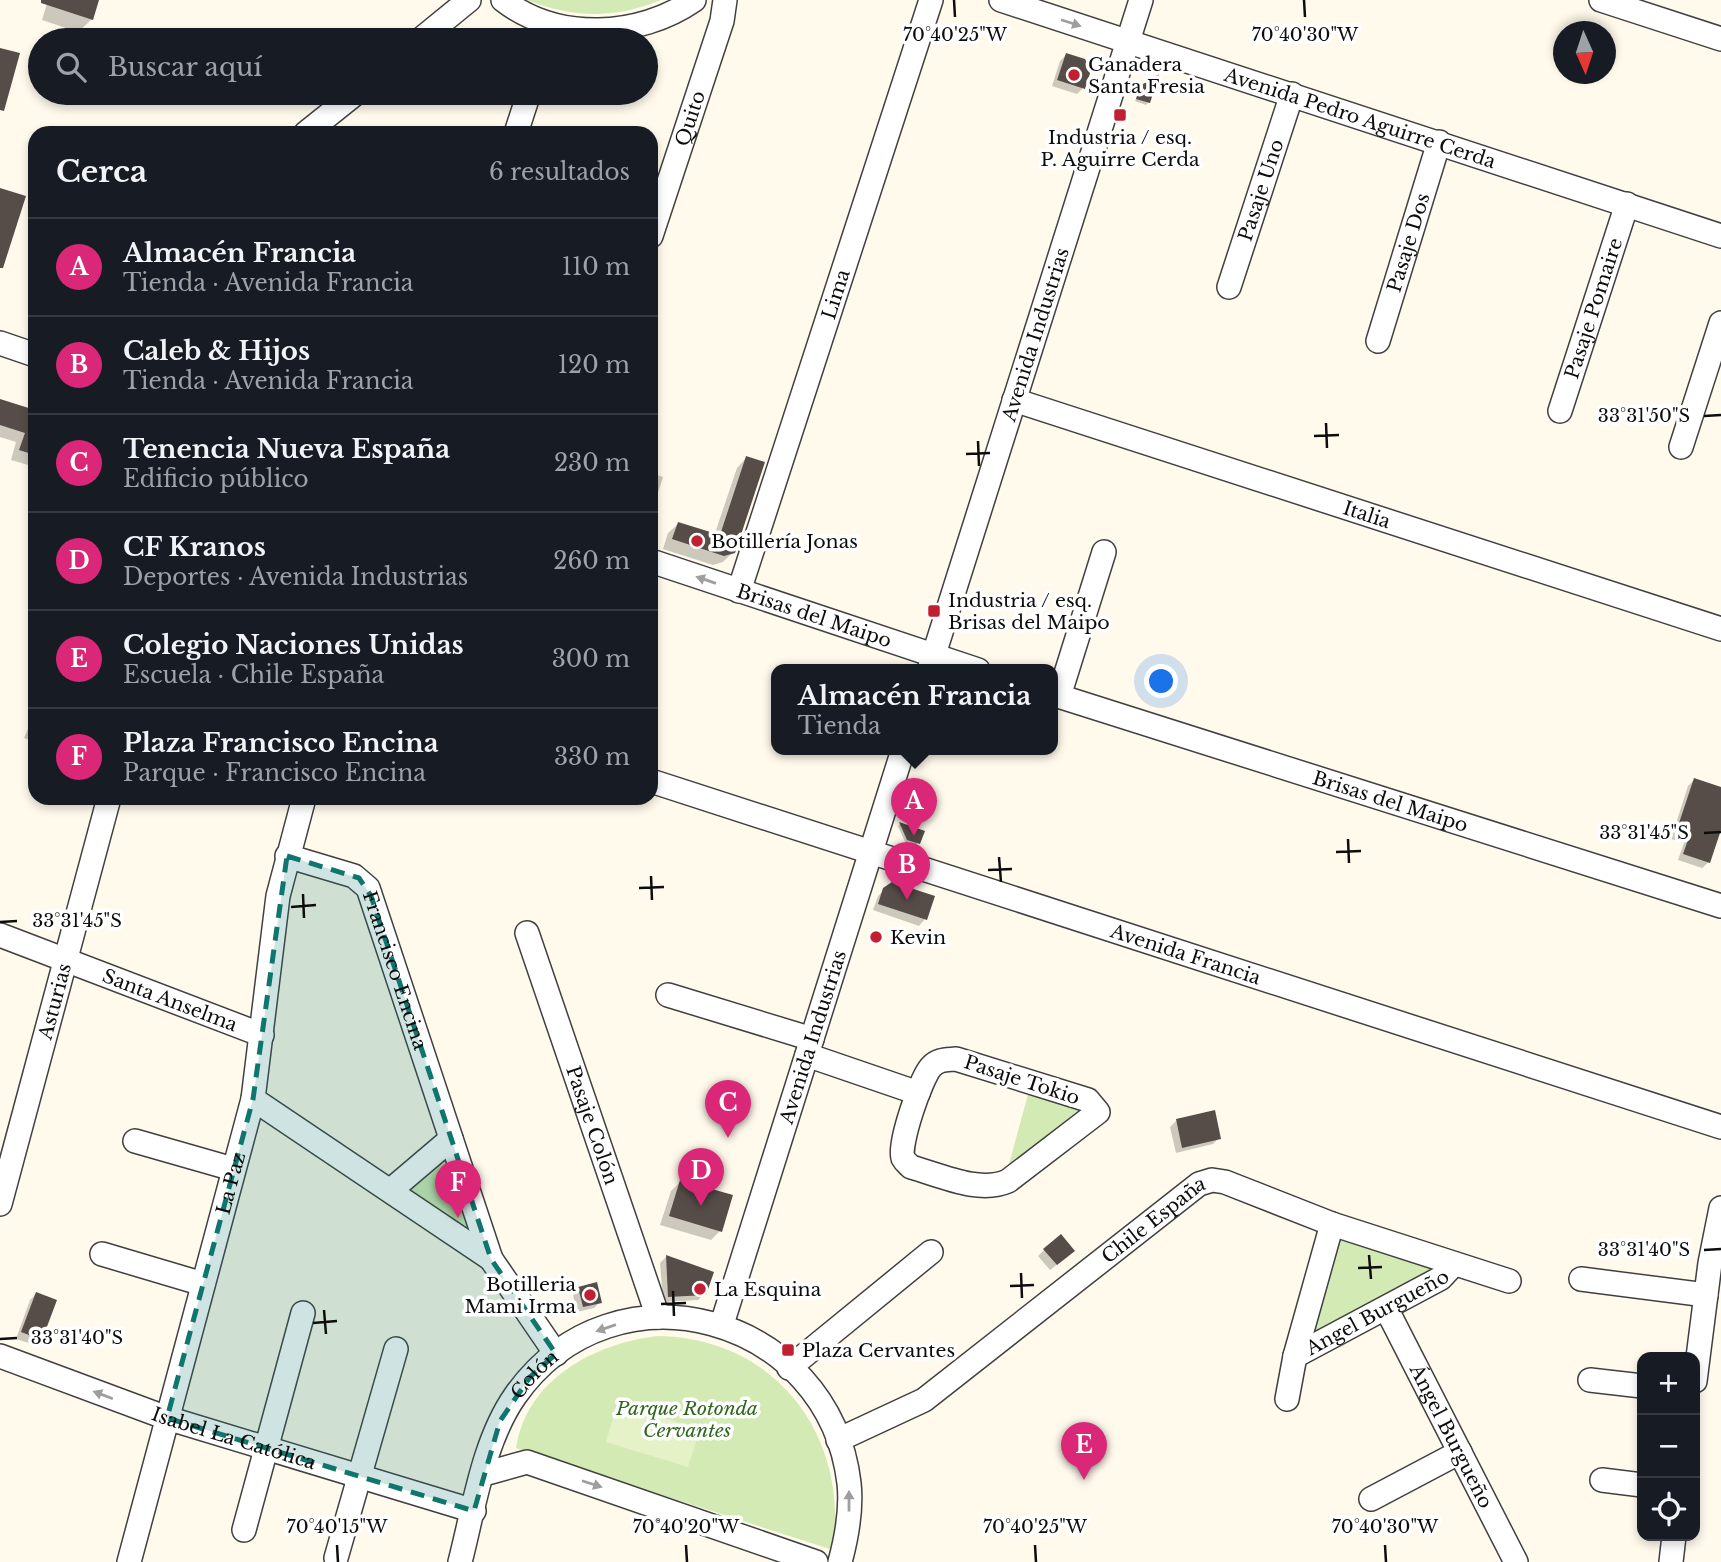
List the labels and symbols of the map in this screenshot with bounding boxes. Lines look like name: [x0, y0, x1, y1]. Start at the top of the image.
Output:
one-way arrow: [1061, 18, 1082, 28]
north arrow: [1553, 21, 1616, 84]
text: 70°40'25"W: [903, 24, 1008, 46]
text: 70°40'30"W: [1252, 24, 1359, 46]
place label: Ganadera Santa Fresia: [1088, 53, 1205, 98]
street label: Avenida Pedro Aguirre Cerda: [1221, 62, 1499, 173]
marker: Ganadera Santa Fresia: [1066, 67, 1082, 83]
street label: Quito: [670, 88, 710, 149]
marker: Industria / esq. P. Aguirre Cerda: [1112, 107, 1128, 123]
place label: Industria / esq. P. Aguirre Cerda: [1040, 126, 1200, 171]
street label: Pasaje Uno: [1233, 136, 1288, 244]
street label: Pasaje Dos: [1382, 190, 1434, 295]
street label: Pasaje Pomaire: [1560, 235, 1627, 382]
street label: Avenida Industrias: [997, 245, 1073, 425]
street label: Lima: [817, 266, 854, 322]
text: 33°31'50"S: [1598, 405, 1690, 427]
street label: Italia: [1340, 496, 1394, 533]
place label: Botillería Jonas: [711, 530, 858, 553]
marker: Botillería Jonas: [689, 533, 705, 549]
one-way arrow: [695, 574, 716, 585]
street label: Brisas del Maipo: [734, 579, 895, 652]
place label: Industria / esq. Brisas del Maipo: [948, 589, 1110, 634]
marker: Industria / esq. Brisas del Maipo: [926, 603, 942, 619]
your location: [1144, 664, 1178, 698]
street label: Brisas del Maipo: [1310, 766, 1471, 837]
pin: A: [891, 778, 937, 836]
text: 33°31'45"S: [1599, 822, 1689, 844]
pin: B: [884, 842, 930, 900]
street label: Francisco Encina: [358, 888, 432, 1053]
text: 33°31'45"S: [32, 910, 122, 932]
street label: Avenida Francia: [1107, 919, 1264, 989]
place label: Kevin: [890, 926, 946, 949]
marker: Kevin: [868, 929, 884, 945]
street label: Avenida Industrias: [774, 947, 851, 1128]
street label: Asturias: [33, 961, 76, 1043]
street label: Santa Anselma: [99, 964, 241, 1036]
street label: Pasaje Tokio: [961, 1050, 1083, 1110]
street label: Pasaje Colón: [562, 1063, 623, 1188]
pin: C: [705, 1080, 751, 1138]
pin: D: [678, 1148, 724, 1206]
street label: La Paz: [211, 1150, 250, 1217]
pin: F: [435, 1160, 481, 1218]
street label: Chile España: [1097, 1171, 1208, 1268]
text: 33°31'40"S: [1598, 1239, 1690, 1261]
street label: Angel Burgueño: [1301, 1265, 1454, 1360]
place label: Botilleria Mami Irma: [465, 1273, 576, 1318]
place label: La Esquina: [714, 1278, 822, 1301]
marker: La Esquina: [692, 1281, 708, 1297]
marker: Botilleria Mami Irma: [582, 1287, 598, 1303]
one-way arrow: [596, 1323, 617, 1334]
text: 33°31'40"S: [31, 1327, 123, 1349]
place label: Plaza Cervantes: [802, 1339, 955, 1362]
marker: Plaza Cervantes: [780, 1342, 796, 1358]
street label: Colón: [505, 1345, 563, 1403]
street label: Ángel Burgueño: [1405, 1360, 1498, 1512]
one-way arrow: [93, 1389, 114, 1400]
park label: Parque Rotonda Cervantes: [615, 1397, 758, 1442]
street label: Isabel La Católica: [149, 1402, 319, 1474]
pin: E: [1061, 1422, 1107, 1480]
one-way arrow: [582, 1479, 603, 1490]
one-way arrow: [843, 1490, 855, 1512]
text: 70°40'15"W: [287, 1516, 388, 1538]
text: 70°40'20"W: [633, 1516, 740, 1538]
text: 70°40'25"W: [983, 1516, 1088, 1538]
text: 70°40'30"W: [1332, 1516, 1439, 1538]

